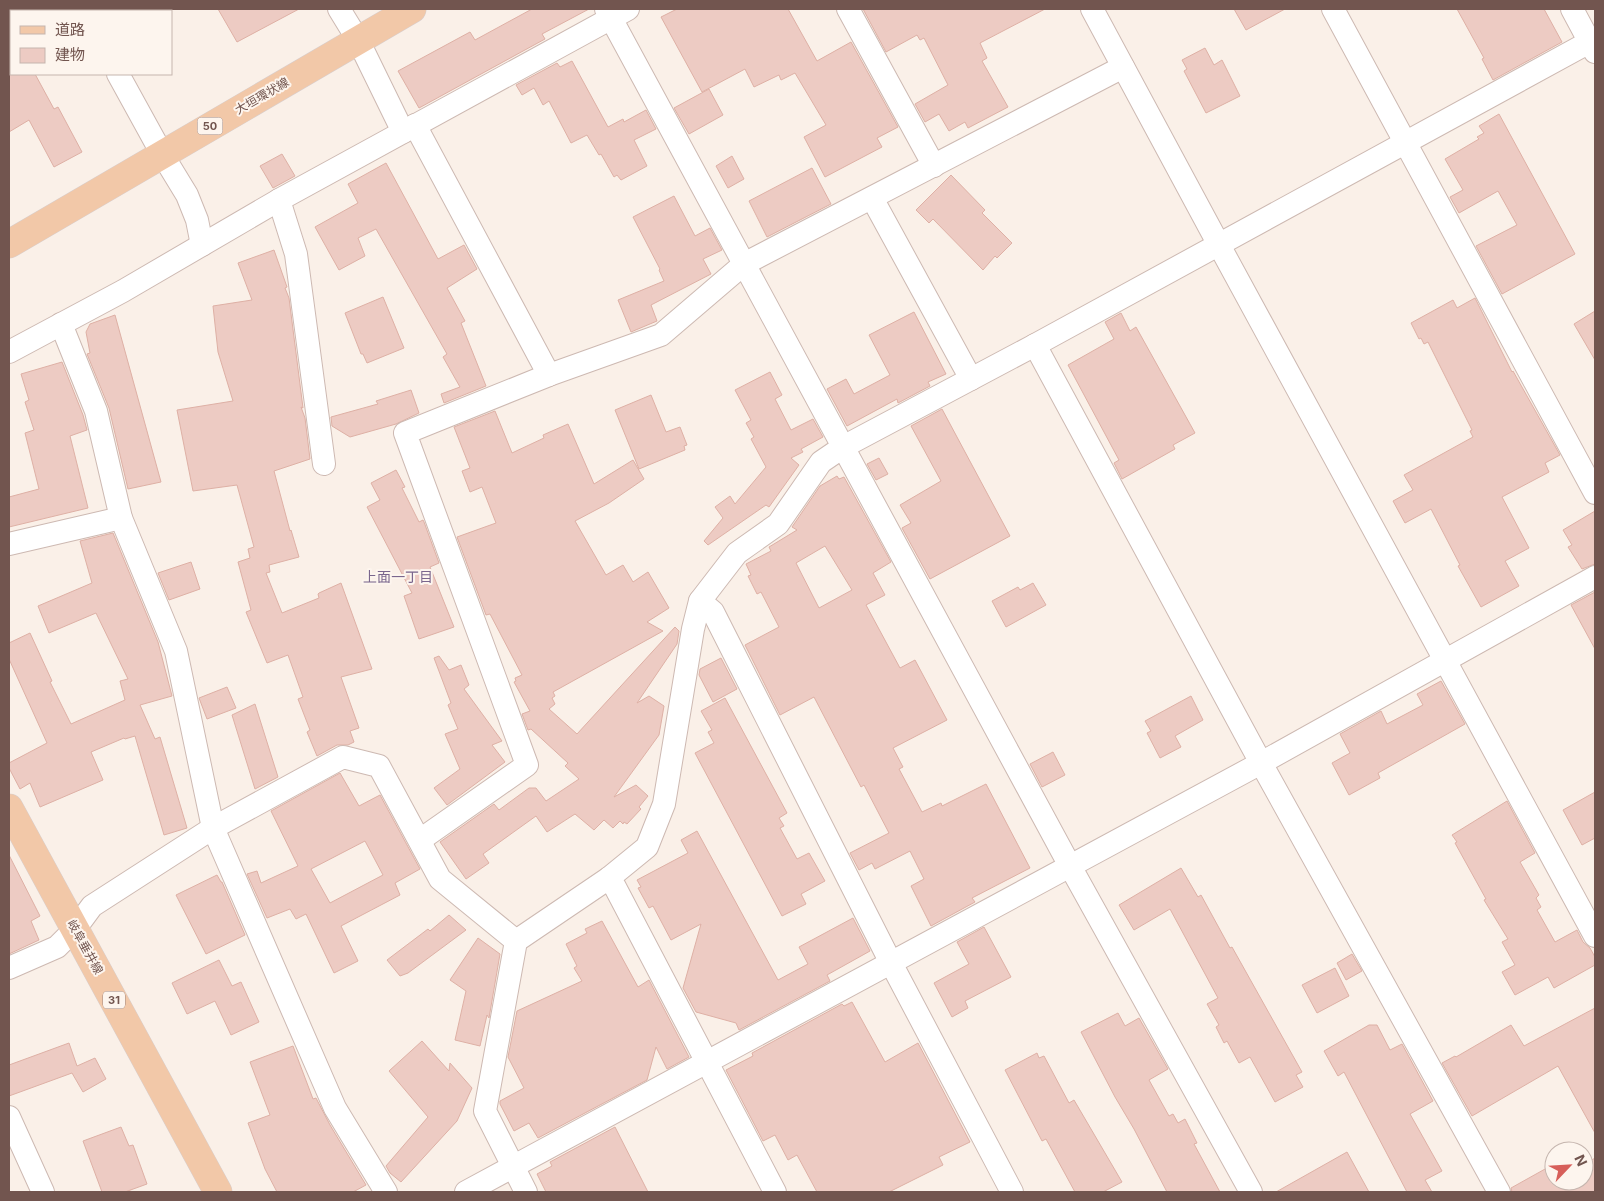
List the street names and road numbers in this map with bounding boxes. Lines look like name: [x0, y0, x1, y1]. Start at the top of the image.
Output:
street label: 大垣環状線: [232, 74, 291, 117]
road number: 50: [198, 118, 222, 134]
street label: 岐阜垂井線: [64, 917, 107, 977]
road number: 31: [103, 992, 125, 1008]

